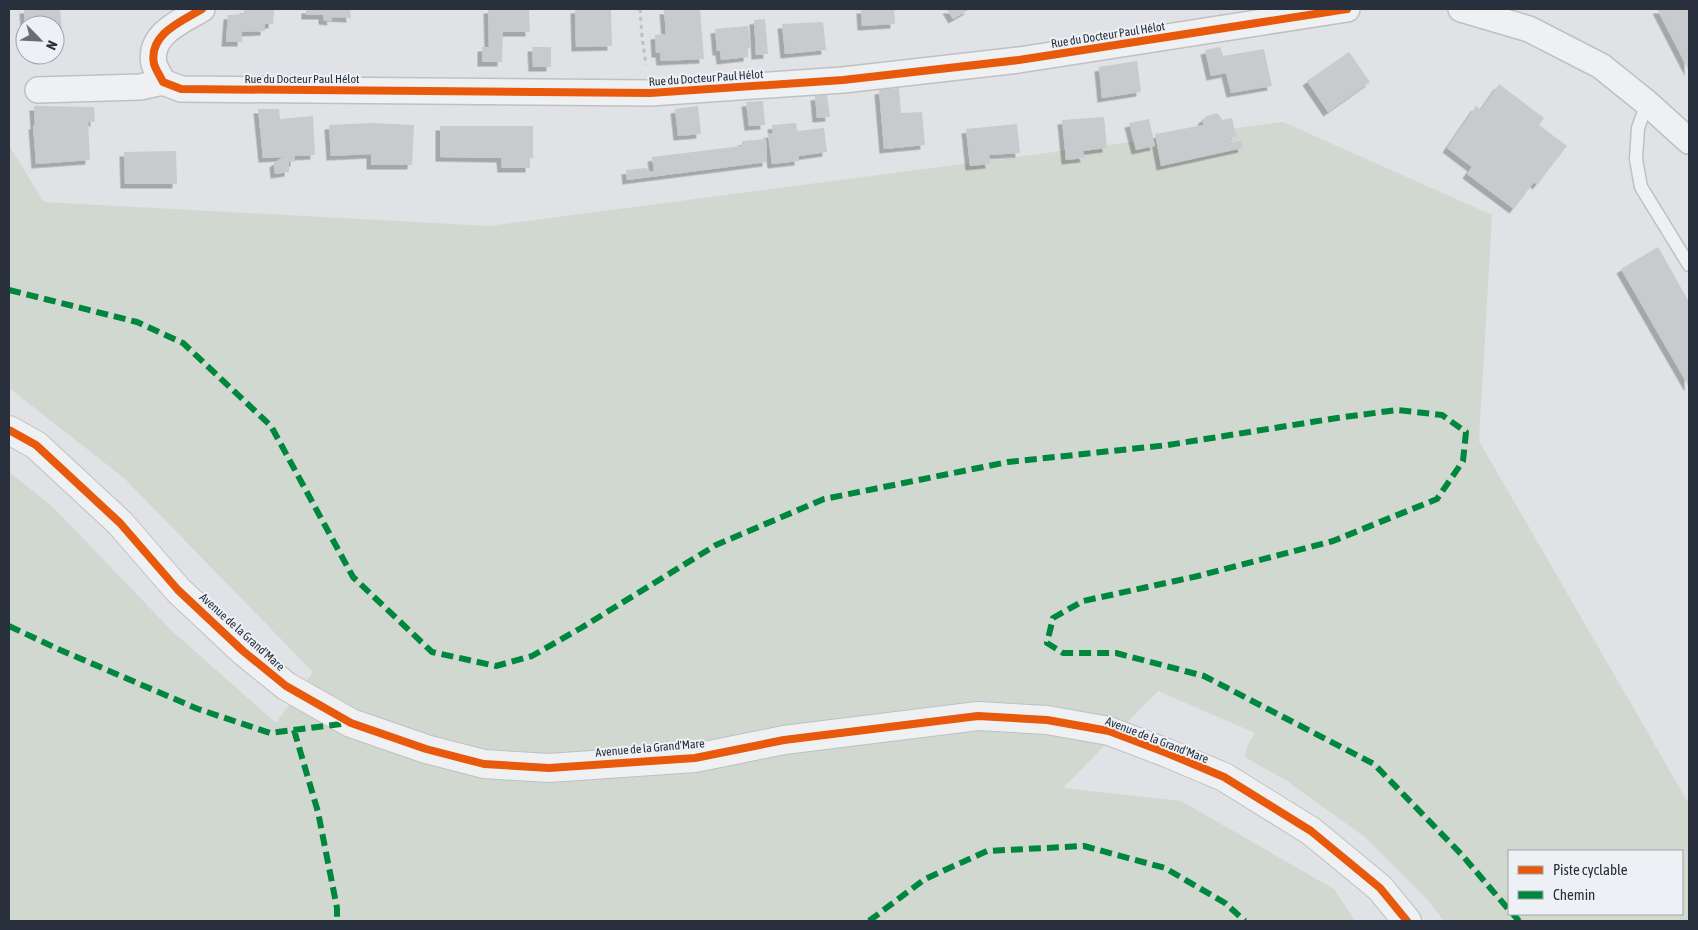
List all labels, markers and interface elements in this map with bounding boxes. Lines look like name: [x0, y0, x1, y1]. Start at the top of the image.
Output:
north arrow: [15, 15, 65, 65]
street label: Rue du Docteur Paul Hélot: [1050, 19, 1166, 51]
text: N: [43, 38, 61, 52]
street label: Rue du Docteur Paul Hélot: [648, 67, 764, 89]
street label: Rue du Docteur Paul Hélot: [245, 72, 360, 86]
street label: Avenue de la Grand'Mare: [197, 590, 287, 674]
street label: Avenue de la Grand'Mare: [1103, 714, 1211, 766]
street label: Avenue de la Grand'Mare: [595, 736, 705, 760]
legend: [1508, 850, 1683, 915]
text: Piste cyclable: [1553, 861, 1628, 878]
text: Chemin: [1553, 886, 1595, 903]

